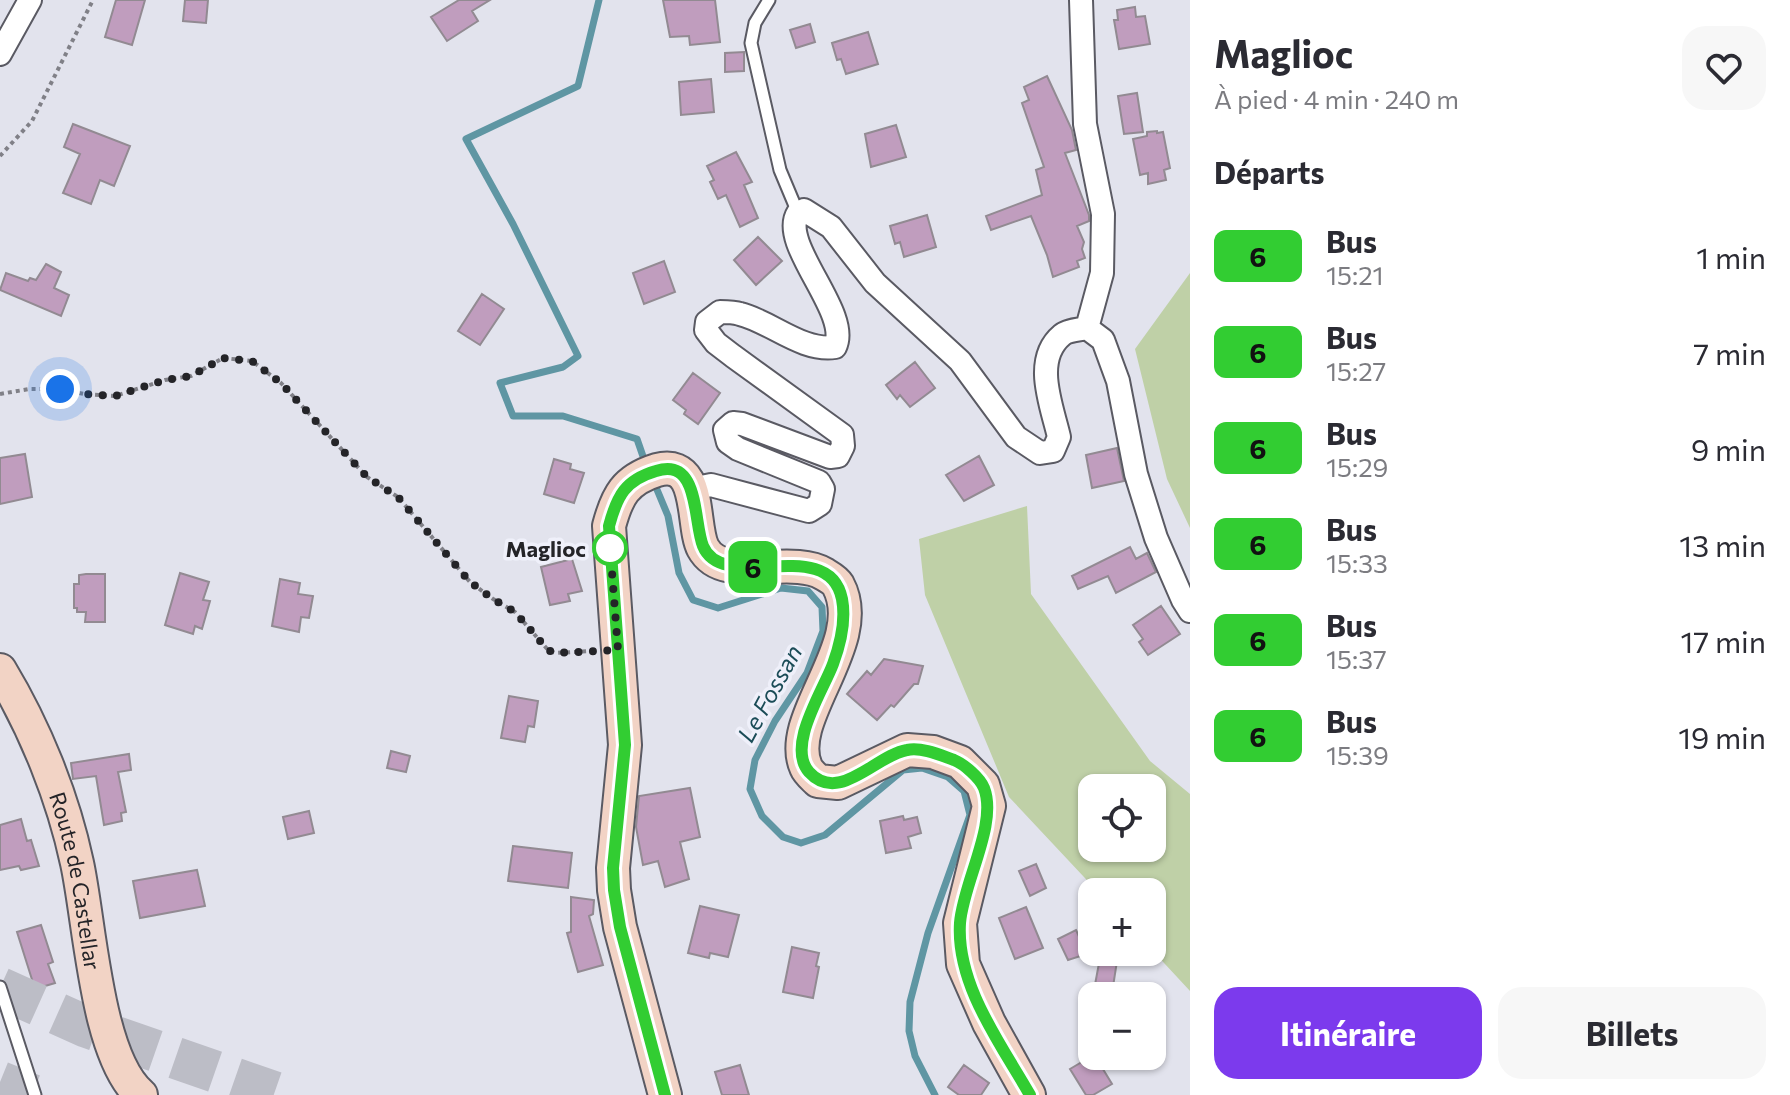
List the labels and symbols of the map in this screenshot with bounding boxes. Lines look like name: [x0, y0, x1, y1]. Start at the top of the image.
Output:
your location: [40, 369, 80, 409]
marker: Maglioc: [593, 531, 627, 565]
place label: Maglioc: [505, 535, 586, 562]
line badge: 6: [727, 541, 779, 593]
water label: Le Fossan: [731, 639, 807, 747]
street label: Route de Castellar: [44, 788, 107, 972]

